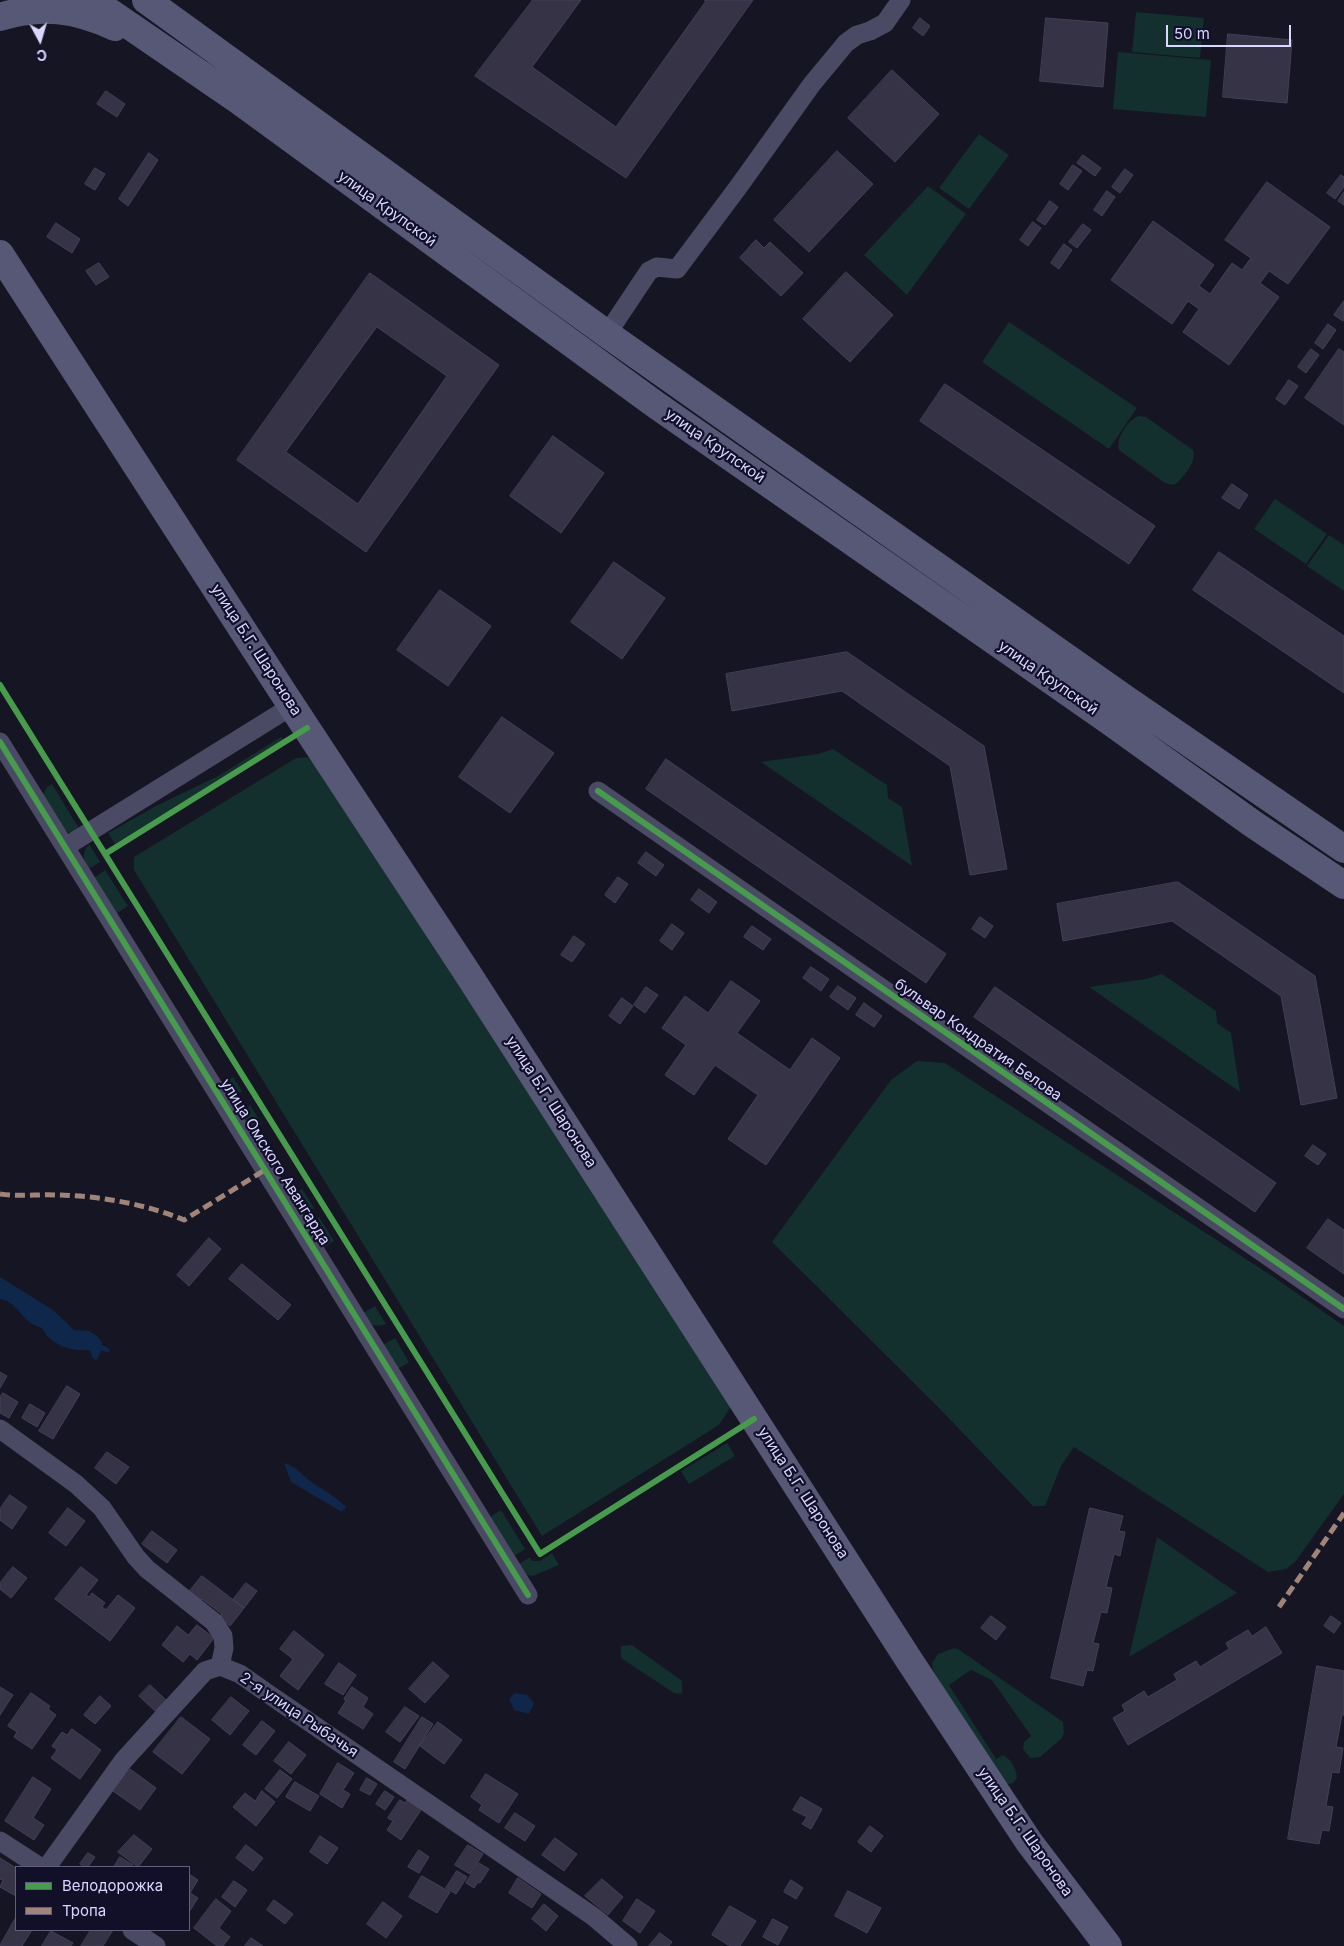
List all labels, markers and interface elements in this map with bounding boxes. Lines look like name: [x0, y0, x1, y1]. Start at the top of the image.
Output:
north arrow: [15, 15, 65, 65]
scale bar: [1169, 15, 1294, 47]
text: 50 m: [1174, 24, 1210, 43]
text: С: [36, 46, 48, 64]
street label: улица Крупской: [334, 167, 440, 251]
street label: улица Крупской: [662, 405, 768, 487]
street label: улица Б.Г. Шаронова: [207, 581, 305, 719]
street label: улица Крупской: [995, 637, 1101, 719]
street label: бульвар Кондратия Белова: [891, 975, 1065, 1105]
street label: улица Б.Г. Шаронова: [502, 1033, 600, 1171]
street label: улица Омского Авангарда: [216, 1075, 334, 1249]
street label: улица Б.Г. Шаронова: [754, 1424, 852, 1562]
street label: 2-я улица Рыбачья: [236, 1669, 362, 1761]
street label: улица Б.Г. Шаронова: [974, 1764, 1076, 1900]
legend: [15, 1866, 190, 1931]
text: Велодорожка: [62, 1876, 163, 1895]
text: Тропа: [62, 1901, 106, 1920]

